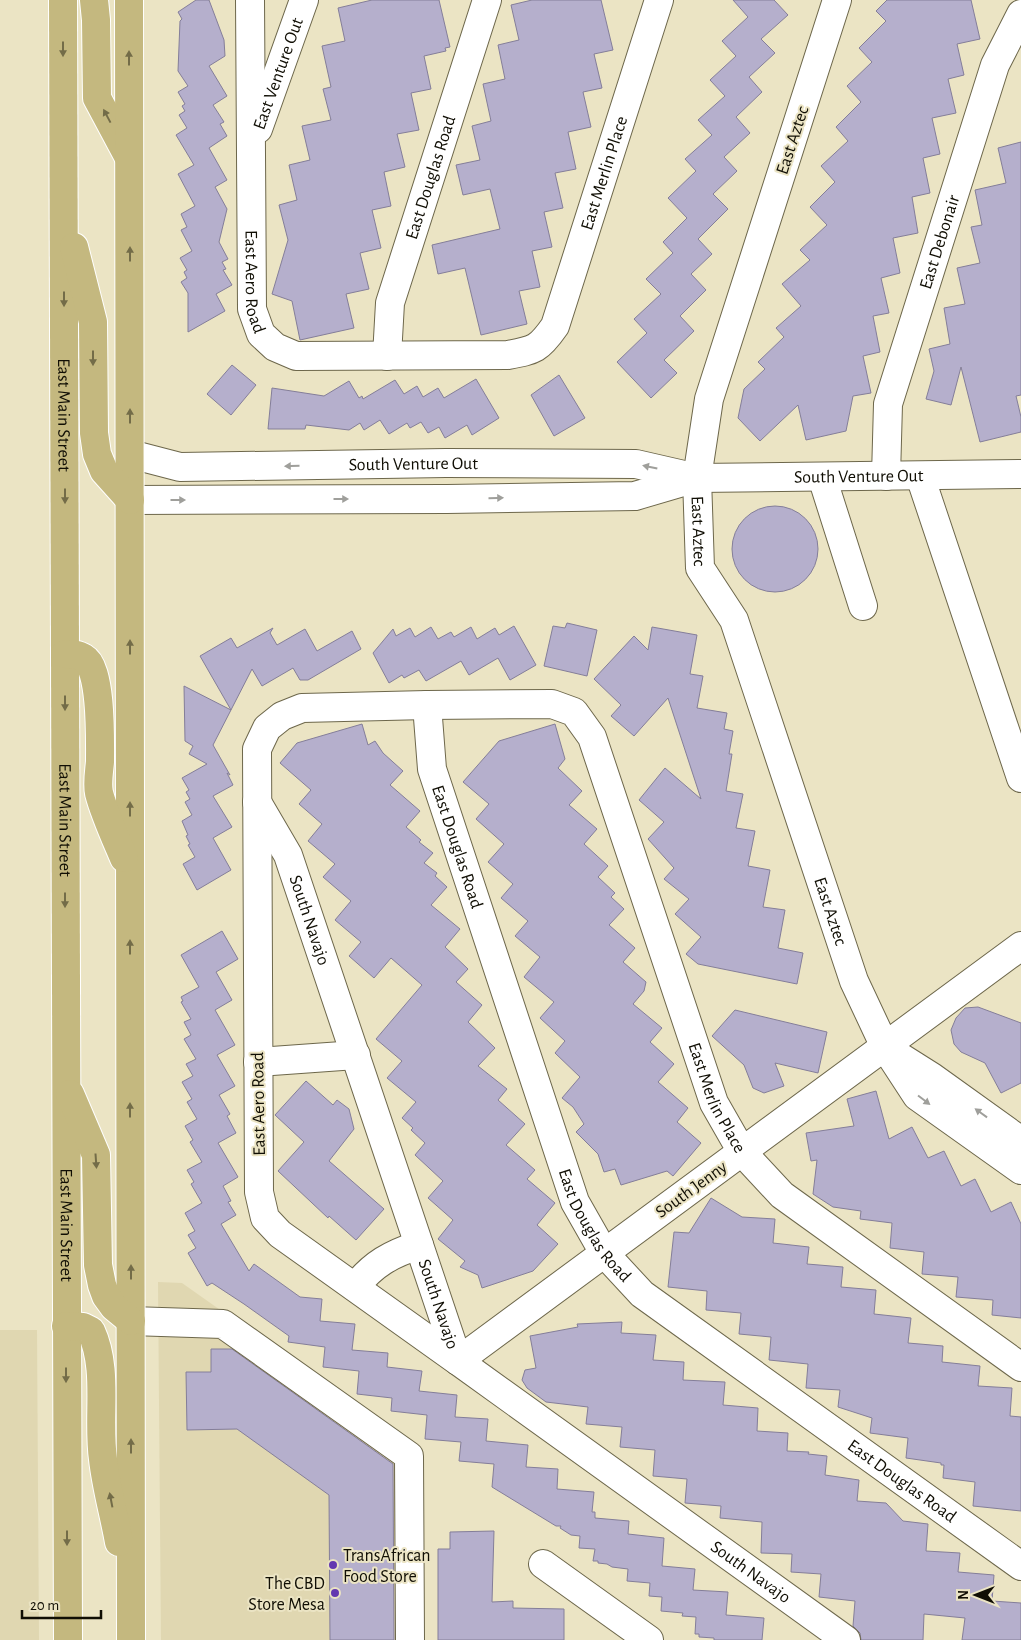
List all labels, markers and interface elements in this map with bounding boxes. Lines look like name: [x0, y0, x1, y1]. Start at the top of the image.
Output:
street label: East Venture Out: [251, 15, 307, 132]
one-way arrow: [60, 41, 68, 57]
one-way arrow: [125, 50, 133, 66]
street label: East Aztec: [773, 104, 812, 177]
one-way arrow: [103, 109, 111, 123]
street label: East Douglas Road: [403, 114, 459, 242]
street label: East Merlin Place: [578, 114, 631, 232]
street label: East Debonair: [917, 193, 963, 292]
street label: East Aero Road: [241, 230, 268, 336]
one-way arrow: [126, 245, 134, 261]
one-way arrow: [60, 291, 68, 307]
one-way arrow: [89, 350, 97, 366]
street label: East Main Street: [54, 358, 72, 472]
one-way arrow: [126, 408, 134, 424]
street label: South Venture Out: [348, 455, 478, 474]
one-way arrow: [284, 462, 300, 470]
one-way arrow: [642, 463, 657, 471]
street label: South Venture Out: [794, 467, 924, 487]
one-way arrow: [61, 488, 69, 504]
one-way arrow: [488, 494, 504, 502]
one-way arrow: [333, 495, 349, 503]
street label: East Aztec: [688, 495, 708, 567]
one-way arrow: [171, 496, 187, 504]
one-way arrow: [126, 638, 134, 654]
one-way arrow: [61, 695, 69, 711]
street label: East Main Street: [55, 763, 74, 877]
street label: East Douglas Road: [428, 783, 485, 911]
one-way arrow: [126, 801, 134, 817]
street label: South Navajo: [285, 873, 332, 968]
street label: East Aztec: [810, 875, 850, 948]
one-way arrow: [61, 893, 69, 909]
one-way arrow: [126, 939, 134, 955]
street label: East Merlin Place: [685, 1041, 748, 1156]
street label: East Aero Road: [249, 1052, 269, 1156]
one-way arrow: [917, 1095, 931, 1105]
one-way arrow: [126, 1101, 134, 1117]
one-way arrow: [975, 1108, 988, 1118]
one-way arrow: [92, 1153, 100, 1169]
street label: South Jenny: [653, 1158, 731, 1222]
street label: East Douglas Road: [555, 1167, 634, 1286]
street label: East Main Street: [57, 1168, 75, 1282]
street label: South Navajo: [414, 1257, 461, 1352]
one-way arrow: [127, 1264, 135, 1280]
one-way arrow: [62, 1367, 70, 1383]
street label: East Douglas Road: [844, 1437, 959, 1526]
one-way arrow: [127, 1438, 135, 1454]
one-way arrow: [107, 1493, 115, 1508]
one-way arrow: [64, 1530, 72, 1546]
street label: South Navajo: [707, 1538, 794, 1607]
place label: TransAfrican Food Store: [343, 1547, 431, 1586]
marker: TransAfrican Food Store: [327, 1559, 339, 1571]
north arrow: [951, 1570, 1001, 1620]
place label: The CBD Store Mesa: [248, 1575, 325, 1614]
marker: The CBD Store Mesa: [329, 1587, 341, 1599]
scale bar: [22, 1588, 101, 1620]
text: N: [957, 1590, 971, 1600]
text: 20 m: [30, 1598, 59, 1613]

